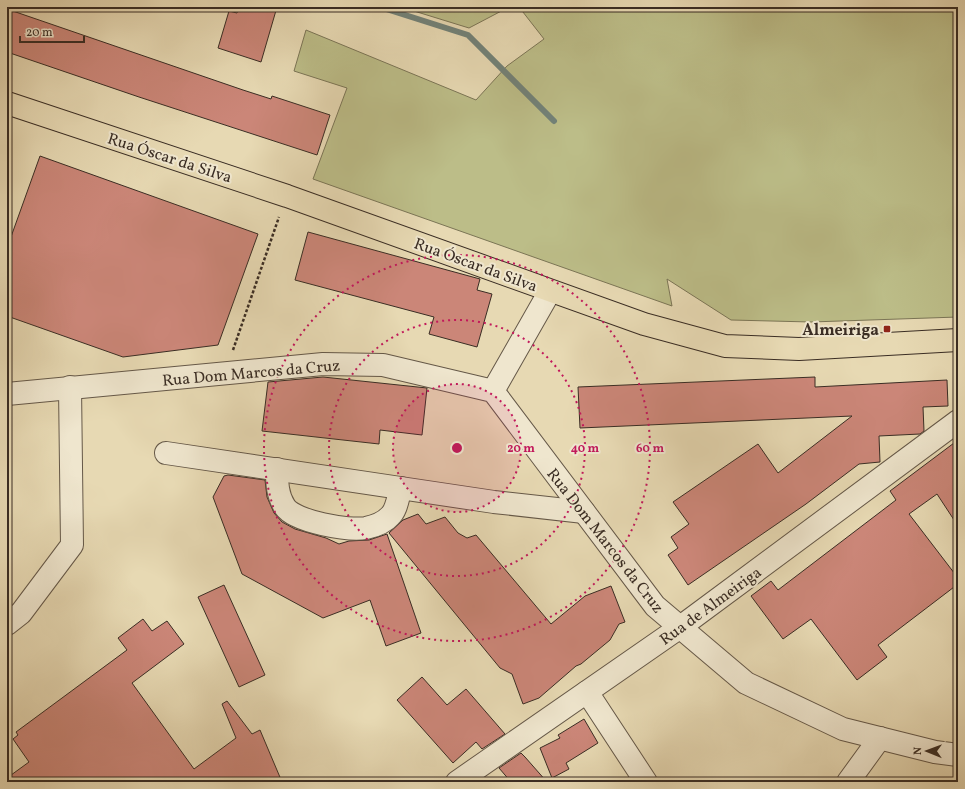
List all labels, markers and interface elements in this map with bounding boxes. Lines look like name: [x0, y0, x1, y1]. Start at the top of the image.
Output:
scale bar: [20, 18, 84, 44]
text: 20 m: [26, 25, 53, 41]
street label: Rua Óscar da Silva: [104, 128, 235, 189]
street label: Rua Óscar da Silva: [411, 233, 540, 298]
place label: Almeiriga: [802, 320, 879, 342]
marker: Almeiriga: [882, 324, 892, 334]
street label: Rua Dom Marcos da Cruz: [161, 355, 341, 393]
centre of rings: [450, 441, 464, 455]
text: 20 m: [507, 441, 535, 457]
text: 40 m: [571, 441, 600, 457]
text: 60 m: [636, 441, 664, 457]
street label: Rua Dom Marcos da Cruz: [541, 464, 668, 618]
street label: Rua de Almeiriga: [656, 562, 767, 651]
north arrow: [907, 731, 947, 771]
text: N: [911, 747, 926, 755]

